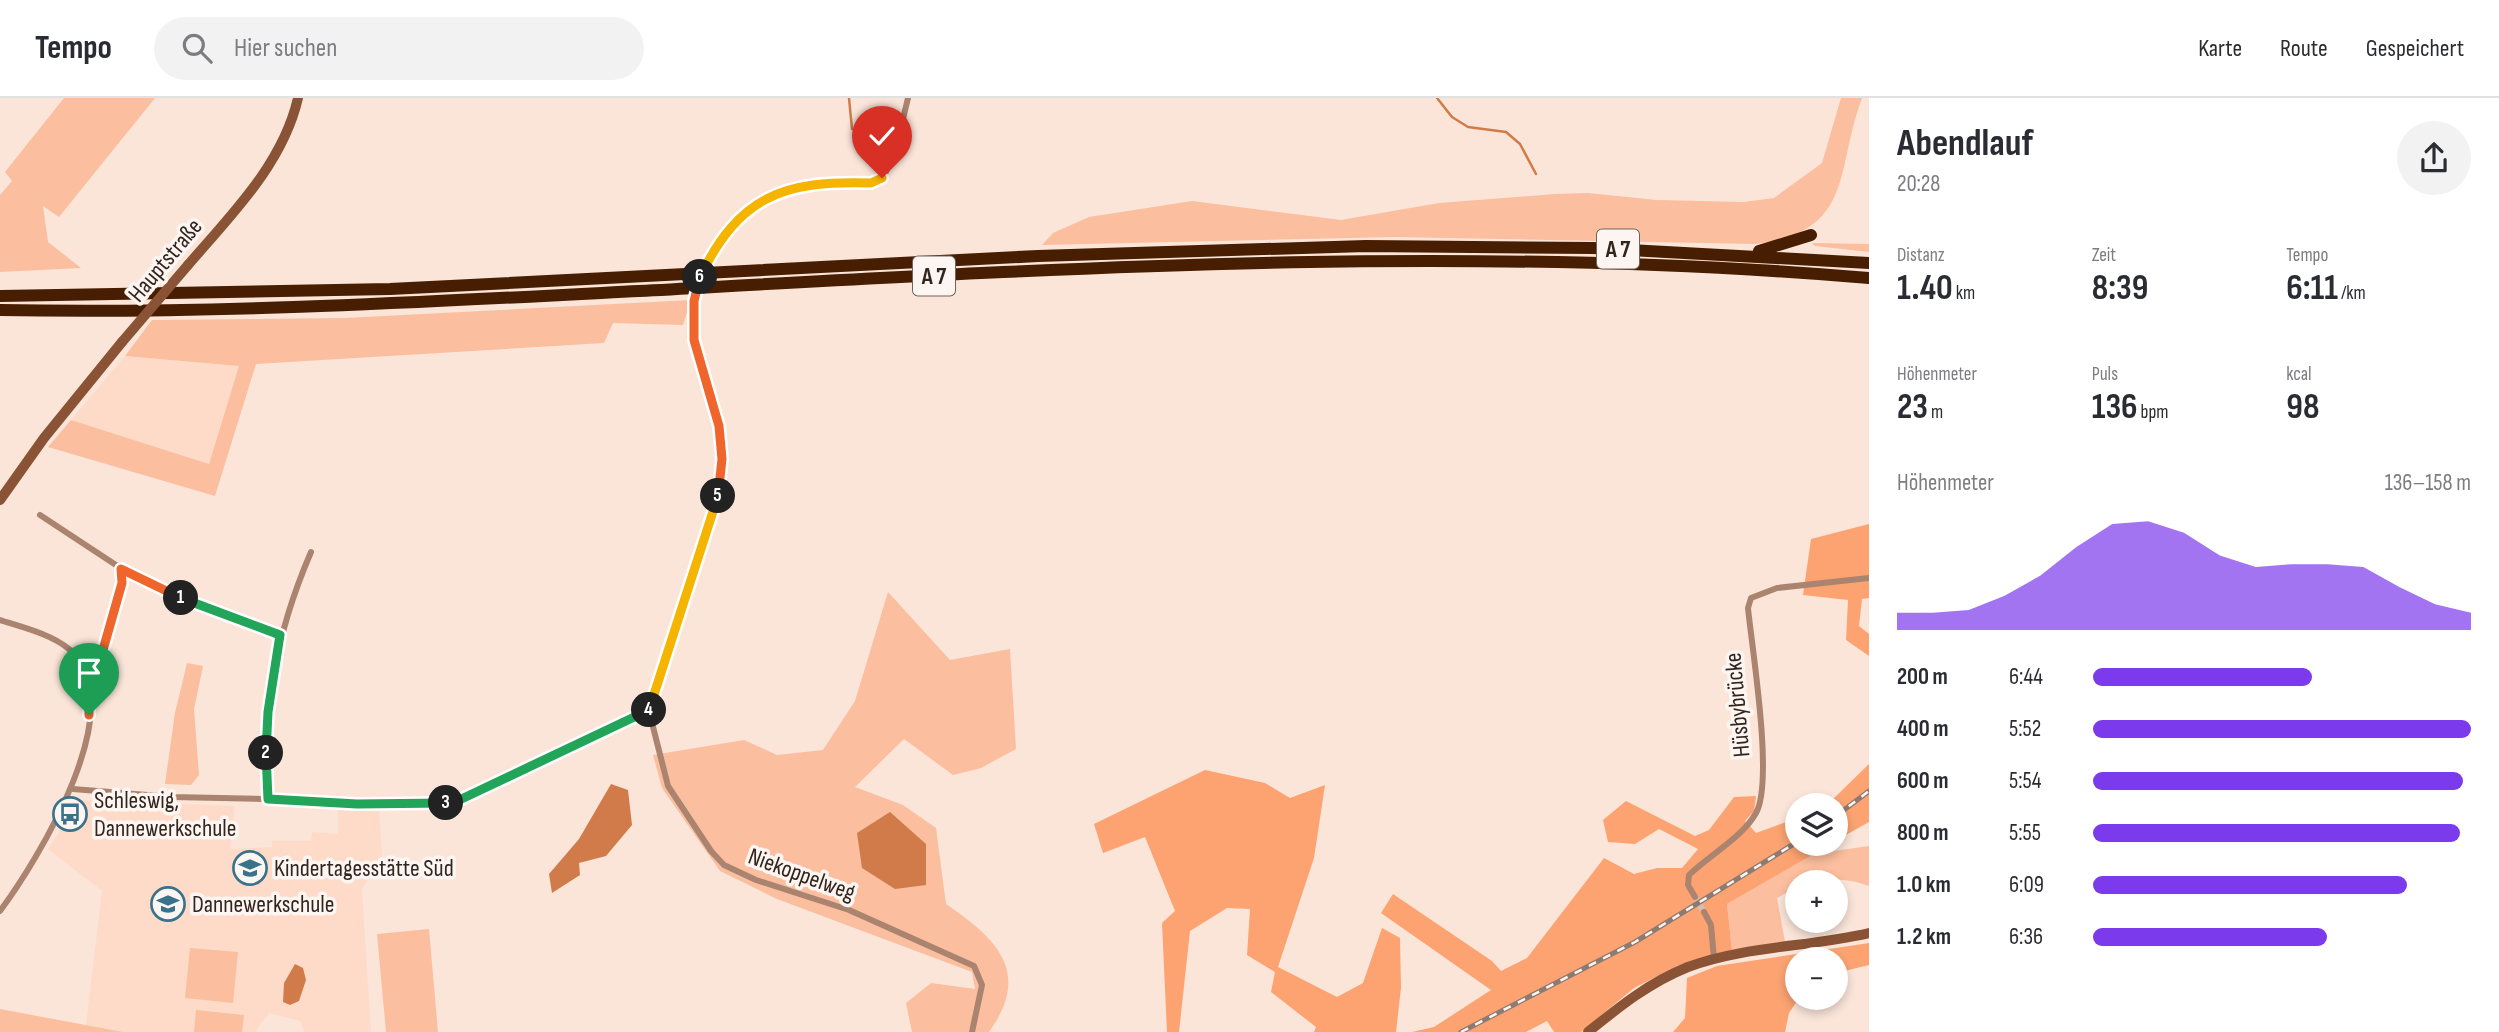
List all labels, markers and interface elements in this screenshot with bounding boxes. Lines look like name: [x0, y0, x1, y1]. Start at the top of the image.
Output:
search box: [154, 17, 644, 80]
text: Tempo: [35, 28, 112, 68]
icon: search: [178, 29, 216, 67]
text: Hier suchen: [234, 33, 337, 64]
text: Karte: [2198, 34, 2242, 63]
text: Route: [2280, 34, 2328, 63]
text: Gespeichert: [2366, 34, 2464, 63]
pin: [852, 106, 912, 178]
icon: check: [863, 117, 901, 155]
text: Abendlauf: [1897, 121, 2033, 166]
button: share: [2397, 121, 2471, 195]
text: 20:28: [1897, 170, 1940, 198]
street label: Hauptstraße: [122, 213, 209, 308]
road number: A 7: [1597, 230, 1639, 268]
text: Distanz: [1897, 244, 1945, 267]
text: Zeit: [2092, 244, 2116, 267]
text: Tempo: [2286, 244, 2328, 267]
road number: A 7: [913, 256, 955, 295]
pin: 6: [682, 260, 718, 294]
text: 6: [695, 265, 704, 288]
text: 1.40: [1897, 267, 1953, 310]
text: 8:39: [2092, 267, 2148, 310]
text: 6:11: [2286, 267, 2338, 310]
text: km: [1953, 282, 1975, 305]
text: /km: [2338, 282, 2366, 305]
text: Höhenmeter: [1897, 363, 1977, 386]
text: Puls: [2092, 363, 2118, 386]
text: kcal: [2286, 363, 2311, 386]
text: 23: [1897, 386, 1928, 429]
text: 136: [2092, 386, 2138, 429]
text: 98: [2286, 386, 2319, 429]
text: m: [1928, 401, 1943, 424]
text: bpm: [2138, 401, 2169, 424]
text: Höhenmeter: [1897, 469, 1994, 497]
text: 136–158 m: [2385, 469, 2471, 497]
pin: 5: [700, 478, 736, 514]
text: 5: [713, 484, 722, 507]
pin: 1: [164, 580, 198, 616]
text: 1: [177, 586, 184, 609]
pin: [59, 643, 119, 715]
street label: Hüsbybrücke: [1718, 651, 1757, 758]
icon: arrive: [70, 654, 108, 692]
text: 200 m: [1897, 663, 1948, 691]
text: 6:44: [2009, 663, 2043, 691]
pin: 4: [632, 692, 666, 728]
text: 4: [644, 698, 653, 721]
text: 400 m: [1897, 715, 1948, 743]
text: 5:52: [2009, 715, 2041, 743]
pin: 2: [248, 736, 284, 770]
text: 2: [261, 741, 270, 764]
text: 600 m: [1897, 767, 1949, 795]
text: 5:54: [2009, 767, 2041, 795]
place label: Schleswig, Dannewerkschule: [94, 786, 236, 843]
pin: 3: [428, 786, 464, 820]
text: 3: [441, 791, 450, 814]
map controls: [1785, 793, 1848, 1010]
button: layers: [1785, 793, 1848, 856]
bus stop icon: Schleswig, Dannewerkschule: [51, 795, 89, 833]
text: 800 m: [1897, 819, 1949, 847]
text: 5:55: [2009, 819, 2041, 847]
street label: Niekoppelweg: [744, 842, 859, 907]
school or university icon: Kindertagesstätte Süd: [231, 849, 269, 887]
place label: Kindertagesstätte Süd: [274, 854, 454, 883]
button: +: [1785, 870, 1848, 933]
text: 1.0 km: [1897, 871, 1951, 899]
text: 6:09: [2009, 871, 2044, 899]
school or university icon: Dannewerkschule: [149, 885, 187, 923]
place label: Dannewerkschule: [192, 890, 334, 919]
text: 1.2 km: [1897, 923, 1951, 951]
text: 6:36: [2009, 923, 2043, 951]
button: −: [1785, 947, 1848, 1010]

